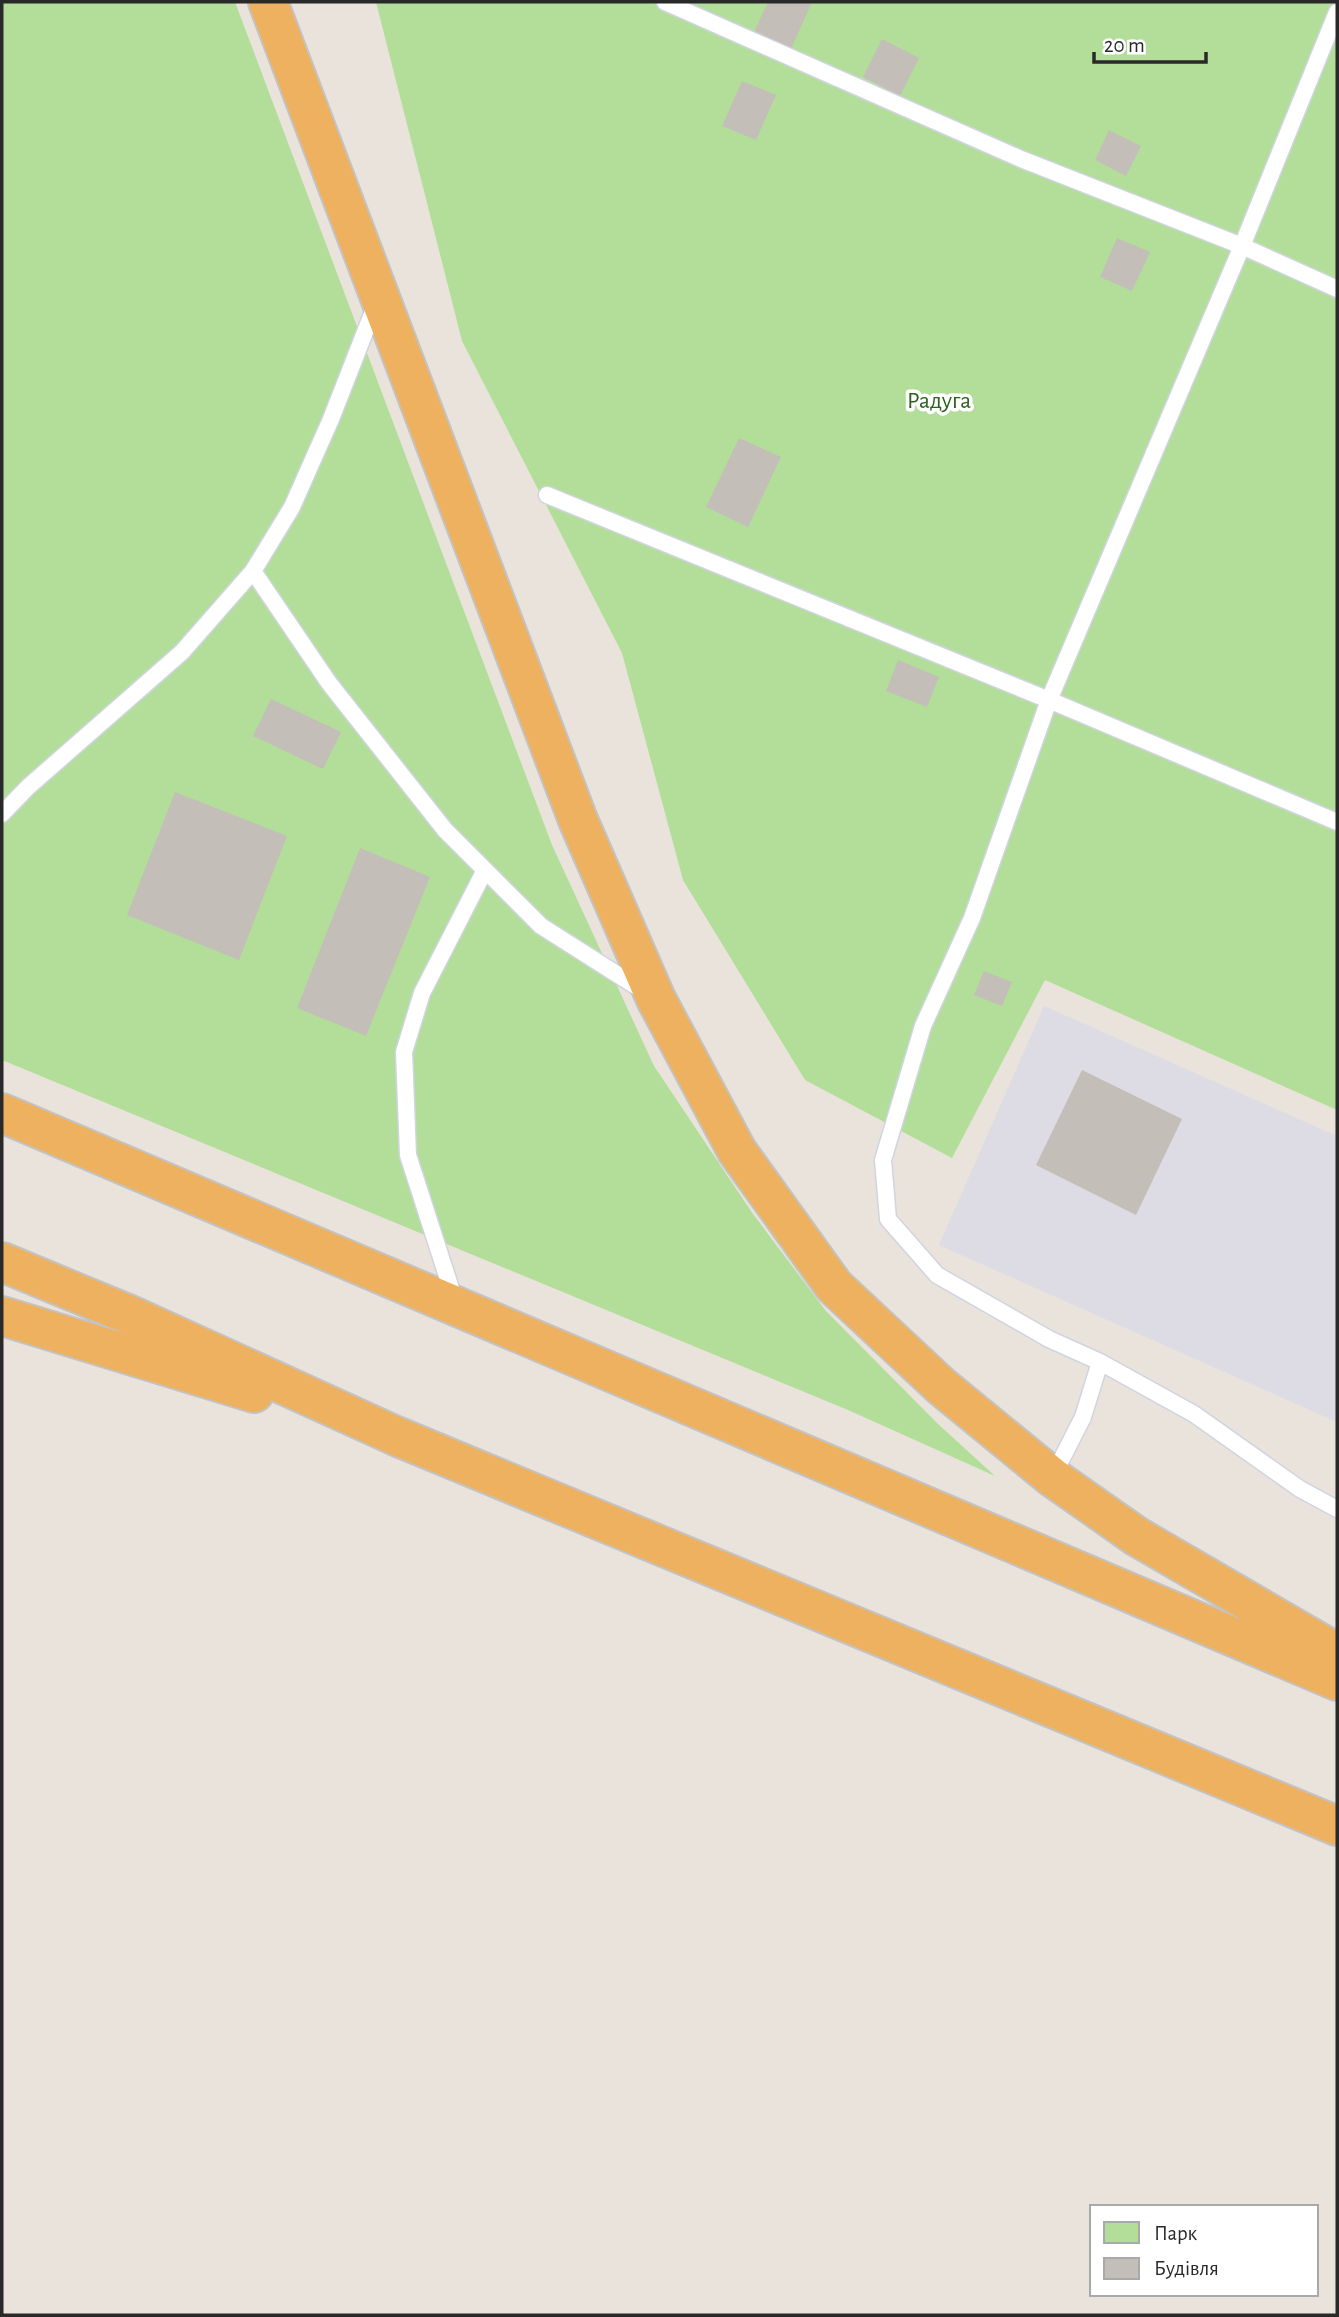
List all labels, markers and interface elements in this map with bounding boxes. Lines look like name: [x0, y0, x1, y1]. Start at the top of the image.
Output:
scale bar: [1094, 21, 1206, 65]
text: 20 m: [1104, 35, 1145, 56]
park label: Радуга: [907, 389, 971, 413]
legend: [1090, 2205, 1318, 2296]
text: Парк: [1154, 2223, 1198, 2244]
text: Будівля: [1154, 2258, 1219, 2279]

